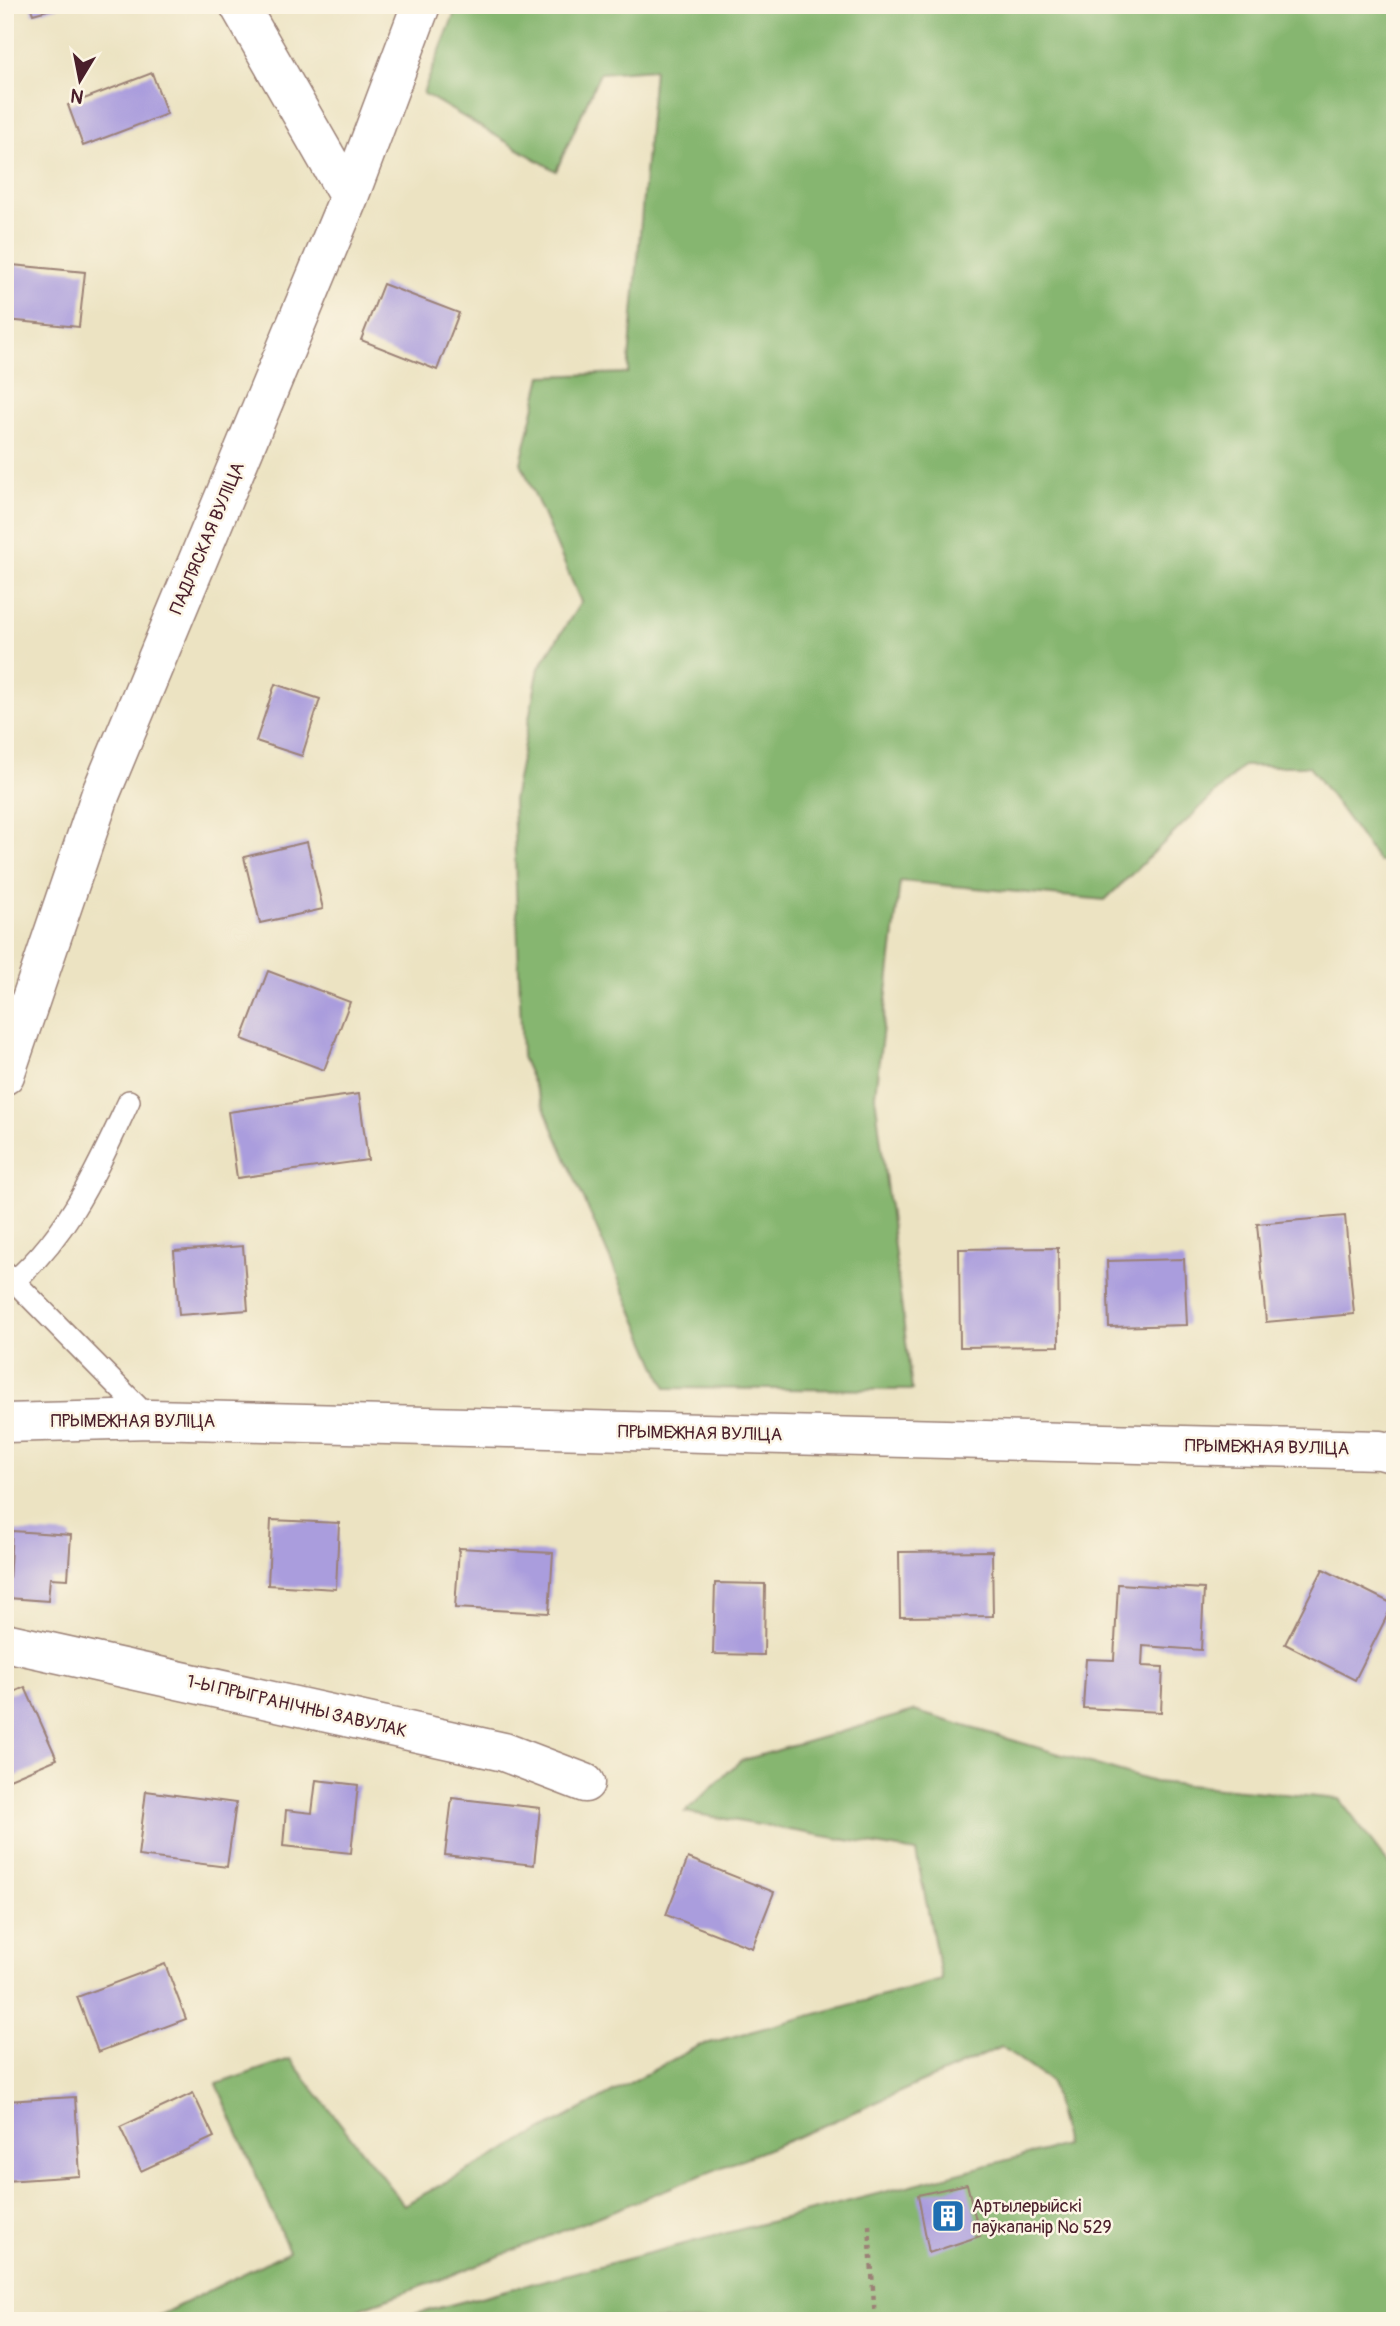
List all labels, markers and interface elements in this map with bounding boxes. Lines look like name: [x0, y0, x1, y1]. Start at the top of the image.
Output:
north arrow: [46, 46, 116, 116]
text: N: [69, 83, 86, 109]
street label: ПАДЛЯСКАЯ ВУЛІЦА: [165, 458, 250, 618]
street label: ПРЫМЕЖНАЯ ВУЛІЦА: [51, 1410, 216, 1433]
street label: ПРЫМЕЖНАЯ ВУЛІЦА: [618, 1421, 783, 1446]
street label: ПРЫМЕЖНАЯ ВУЛІЦА: [1185, 1435, 1350, 1460]
street label: 1-Ы ПРЫГРАНІЧНЫ ЗАВУЛАК: [185, 1670, 409, 1743]
place label: Артылерыйскі паўкапанір № 529: [972, 2195, 1112, 2239]
building icon: Артылерыйскі паўкапанір № 529: [929, 2197, 967, 2235]

